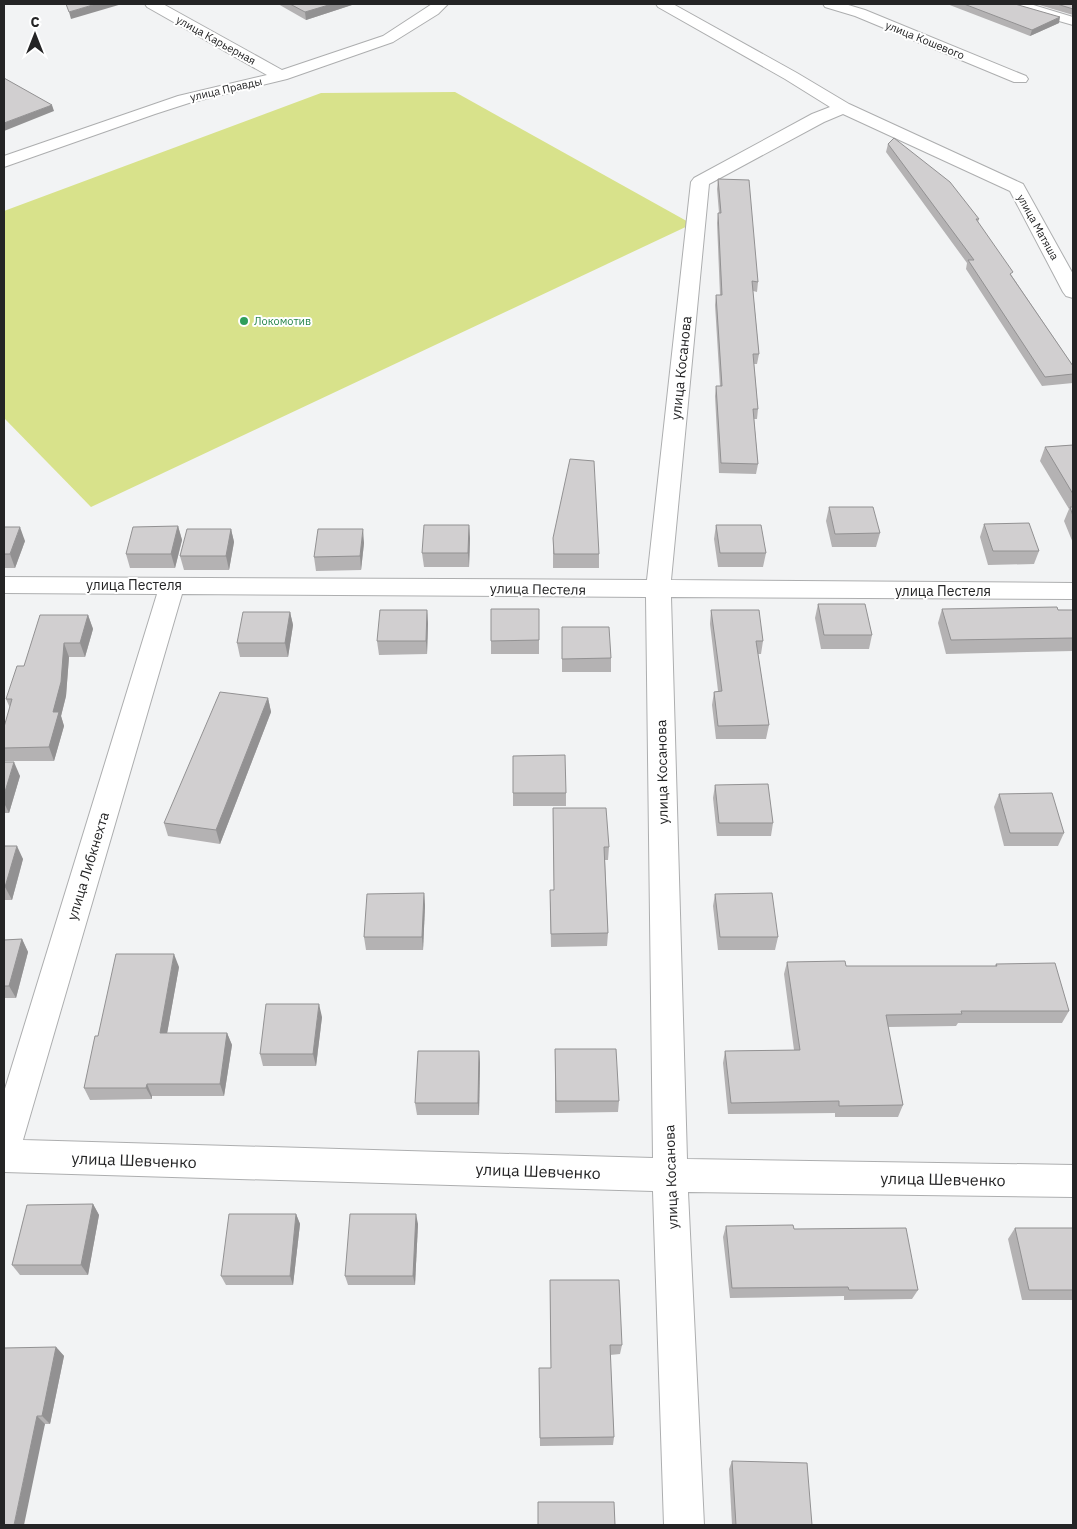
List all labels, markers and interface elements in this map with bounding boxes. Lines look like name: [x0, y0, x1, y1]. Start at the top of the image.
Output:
north arrow: [10, 10, 60, 60]
street label: улица Карьерная: [174, 12, 258, 68]
text: С: [30, 13, 40, 31]
street label: улица Кошевого: [883, 18, 967, 62]
street label: улица Правды: [189, 74, 263, 104]
street label: улица Матяша: [1014, 192, 1062, 263]
place label: Локомотив: [254, 314, 311, 328]
marker: Локомотив: [238, 315, 250, 327]
street label: улица Косанова: [667, 315, 695, 421]
street label: улица Пестеля: [86, 576, 182, 594]
street label: улица Пестеля: [490, 579, 586, 599]
street label: улица Пестеля: [895, 582, 991, 600]
street label: улица Косанова: [652, 719, 672, 824]
street label: улица Либкнехта: [63, 809, 113, 922]
street label: улица Косанова: [660, 1124, 682, 1230]
street label: улица Шевченко: [71, 1148, 197, 1172]
street label: улица Шевченко: [475, 1159, 601, 1183]
street label: улица Шевченко: [880, 1168, 1006, 1190]

